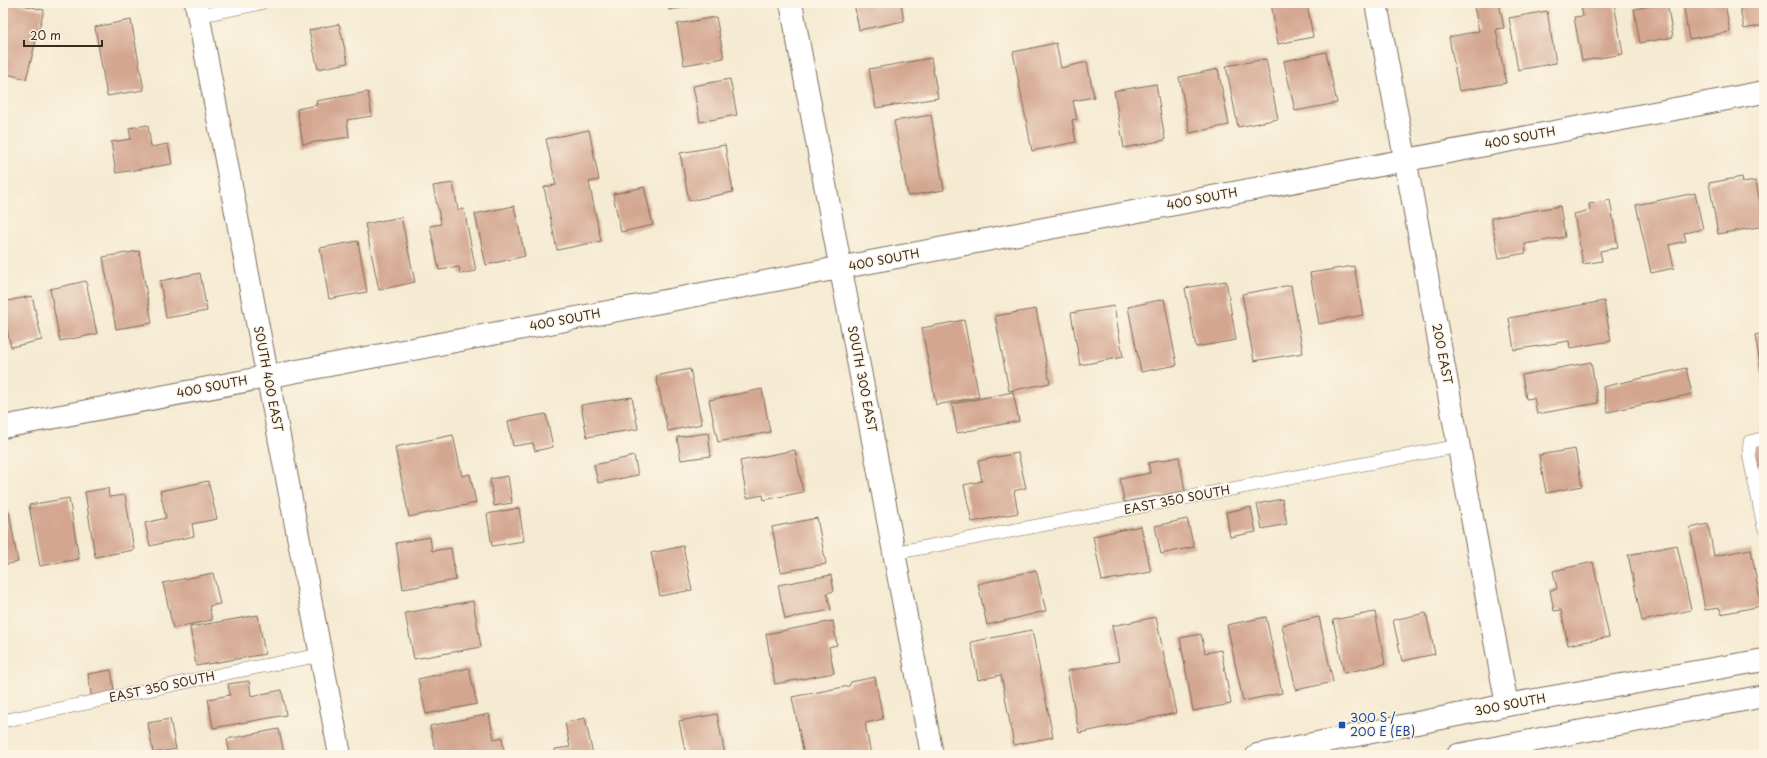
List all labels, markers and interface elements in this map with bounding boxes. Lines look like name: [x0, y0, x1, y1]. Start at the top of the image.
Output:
scale bar: [24, 22, 102, 48]
text: 20 m: [30, 26, 61, 44]
street label: 400 SOUTH: [1483, 121, 1557, 153]
street label: 400 SOUTH: [1165, 182, 1239, 214]
street label: 400 SOUTH: [847, 243, 921, 275]
street label: 400 SOUTH: [528, 303, 602, 335]
street label: 200 EAST: [1428, 322, 1458, 386]
street label: SOUTH 400 EAST: [250, 324, 288, 434]
street label: SOUTH 300 EAST: [844, 324, 882, 434]
street label: 400 SOUTH: [175, 370, 249, 402]
street label: EAST 350 SOUTH: [1122, 480, 1232, 518]
street label: EAST 350 SOUTH: [107, 666, 217, 706]
street label: 300 SOUTH: [1473, 688, 1547, 720]
place label: 300 S / 200 E (EB): [1350, 708, 1415, 740]
marker: 300 S / 200 E (EB): [1337, 720, 1347, 730]

